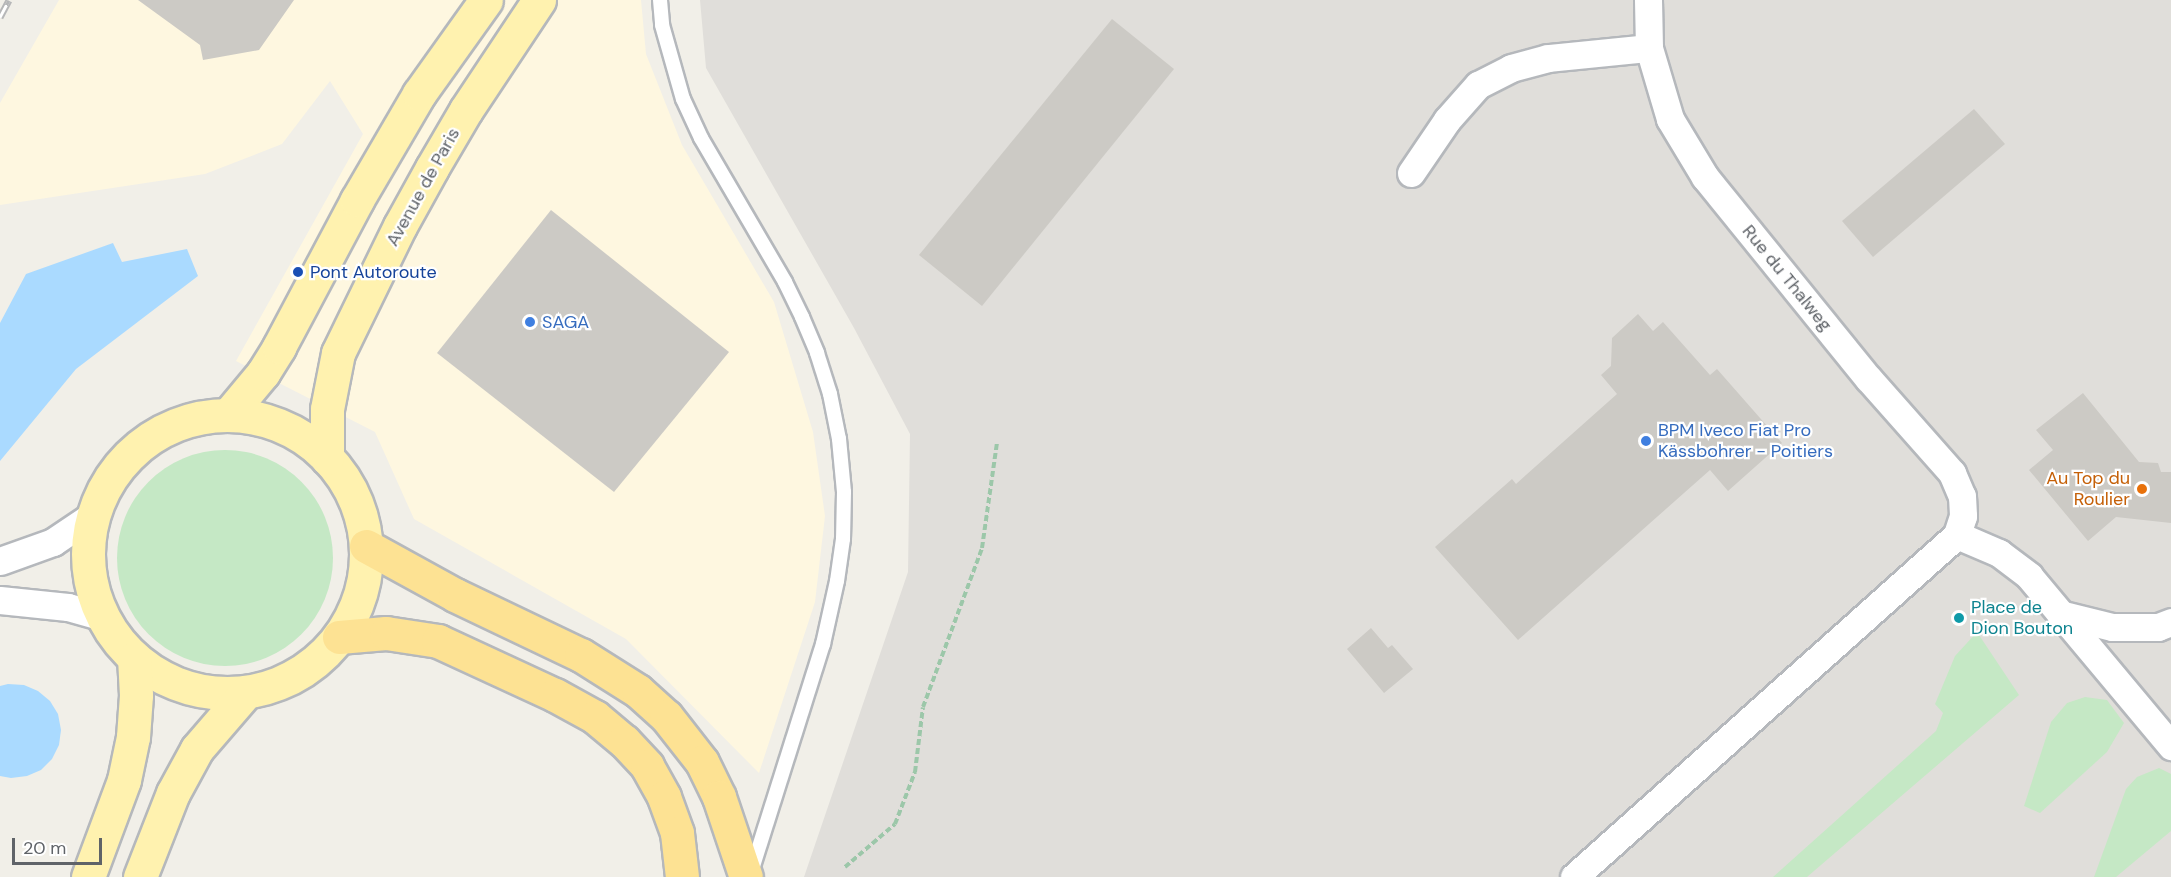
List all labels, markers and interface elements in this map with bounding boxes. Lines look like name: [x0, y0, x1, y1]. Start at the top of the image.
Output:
street label: Avenue de Paris: [382, 124, 464, 250]
street label: Rue du Thalweg: [1738, 221, 1836, 335]
place label: Pont Autoroute: [310, 261, 437, 283]
marker: Pont Autoroute: [291, 265, 305, 279]
place label: SAGA: [542, 311, 589, 333]
marker: SAGA: [523, 315, 537, 329]
place label: BPM Iveco Fiat Pro Kässbohrer - Poitiers: [1658, 420, 1833, 462]
marker: BPM Iveco Fiat Pro Kässbohrer - Poitiers: [1639, 434, 1653, 448]
place label: Au Top du Roulier: [2046, 468, 2130, 510]
marker: Au Top du Roulier: [2135, 482, 2149, 496]
place label: Place de Dion Bouton: [1971, 597, 2073, 640]
marker: Place de Dion Bouton: [1952, 611, 1966, 625]
scale bar: [15, 826, 105, 864]
text: 20 m: [23, 836, 66, 860]

